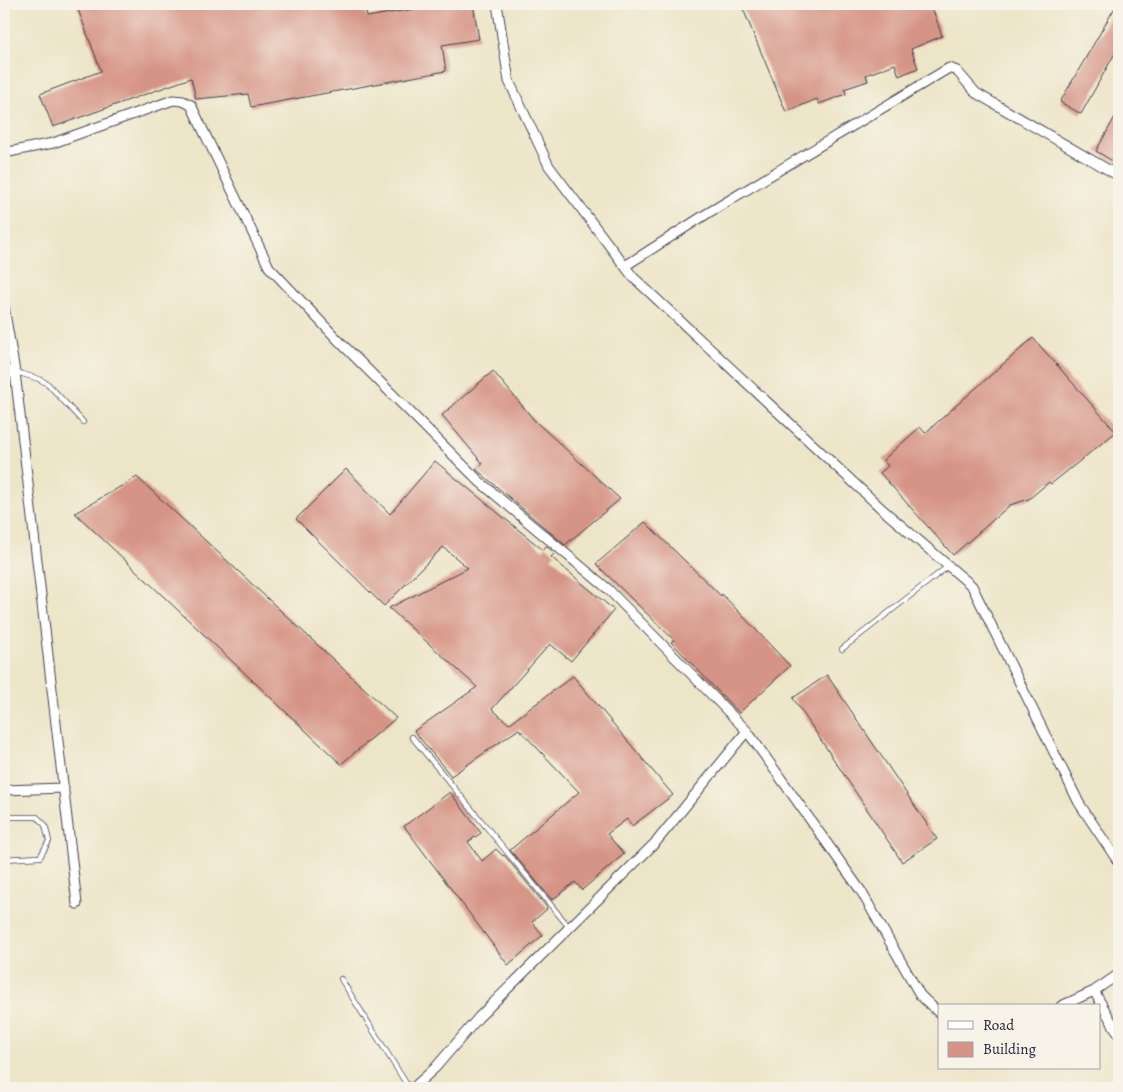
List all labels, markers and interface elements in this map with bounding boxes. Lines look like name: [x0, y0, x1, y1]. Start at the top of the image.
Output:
legend: [938, 1004, 1100, 1070]
text: Road: [983, 1015, 1015, 1035]
text: Building: [983, 1039, 1036, 1059]

